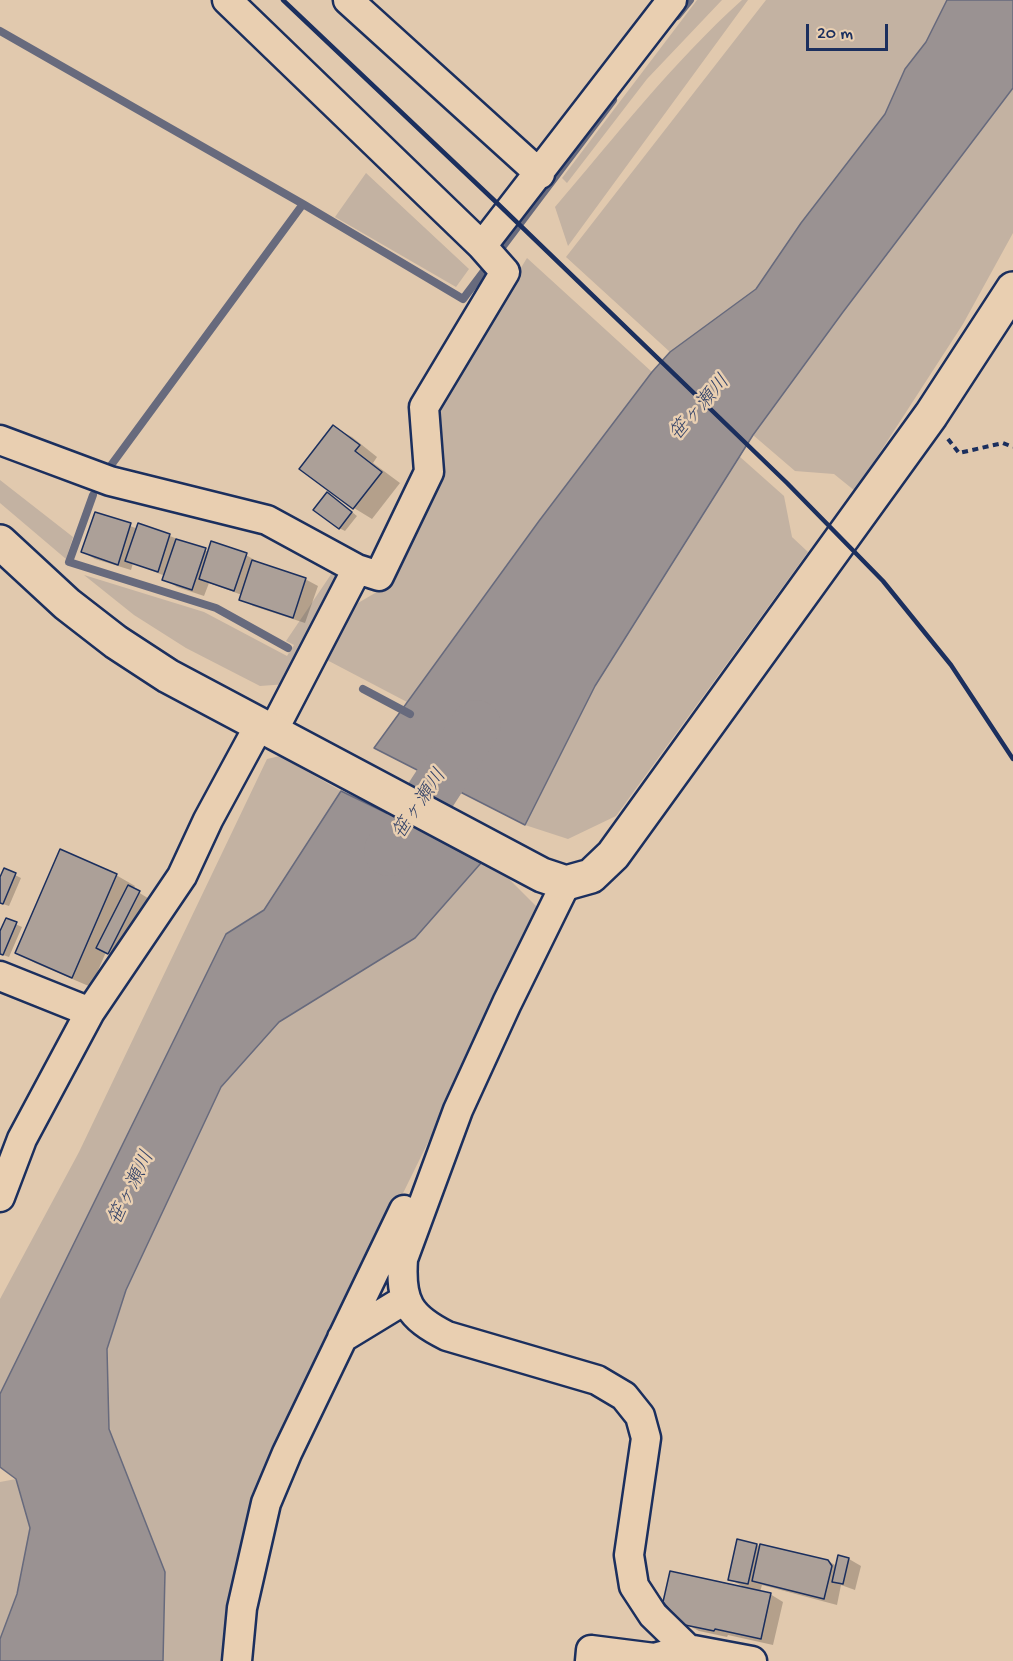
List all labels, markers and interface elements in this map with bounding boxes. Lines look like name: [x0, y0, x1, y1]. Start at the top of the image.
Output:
scale bar: [809, 12, 892, 50]
text: 20 m: [817, 24, 853, 45]
water label: 笹ヶ瀬川: [666, 371, 736, 447]
water label: 笹ヶ瀬川: [389, 765, 453, 845]
water label: 笹ヶ瀬川: [105, 1148, 161, 1230]

